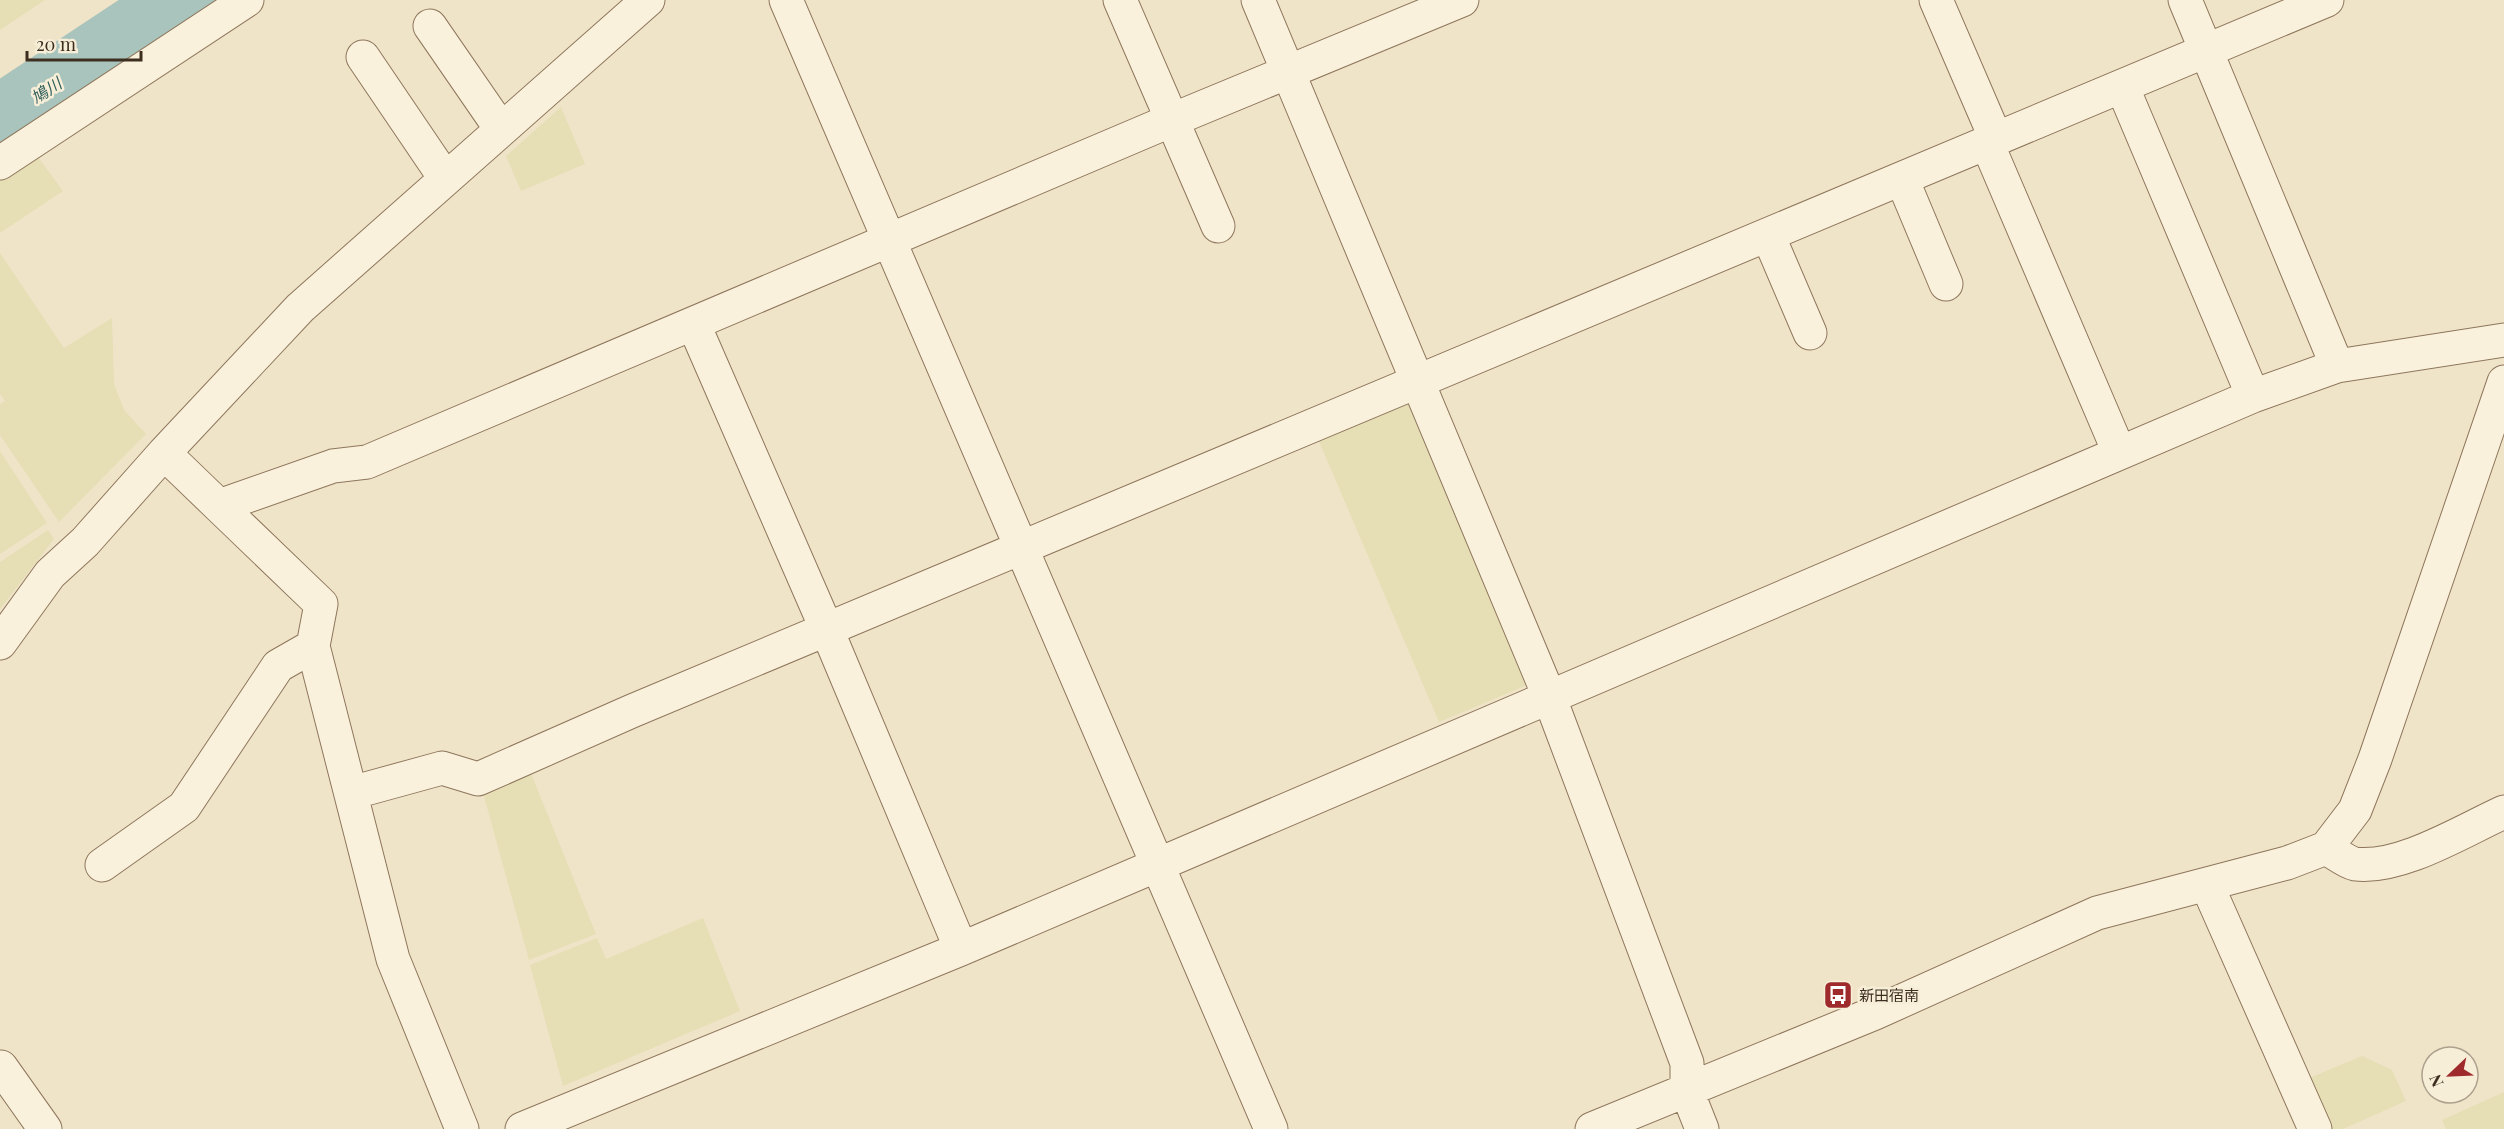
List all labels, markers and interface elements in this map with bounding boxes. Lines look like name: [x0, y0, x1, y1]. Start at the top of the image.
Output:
scale bar: [27, 24, 141, 62]
text: 20 m: [36, 32, 76, 56]
water label: 鳩川: [27, 71, 67, 108]
bus stop icon: 新田宿南: [1822, 979, 1854, 1011]
place label: 新田宿南: [1859, 985, 1919, 1005]
north arrow: [2420, 1045, 2480, 1105]
text: N: [2424, 1071, 2448, 1090]

